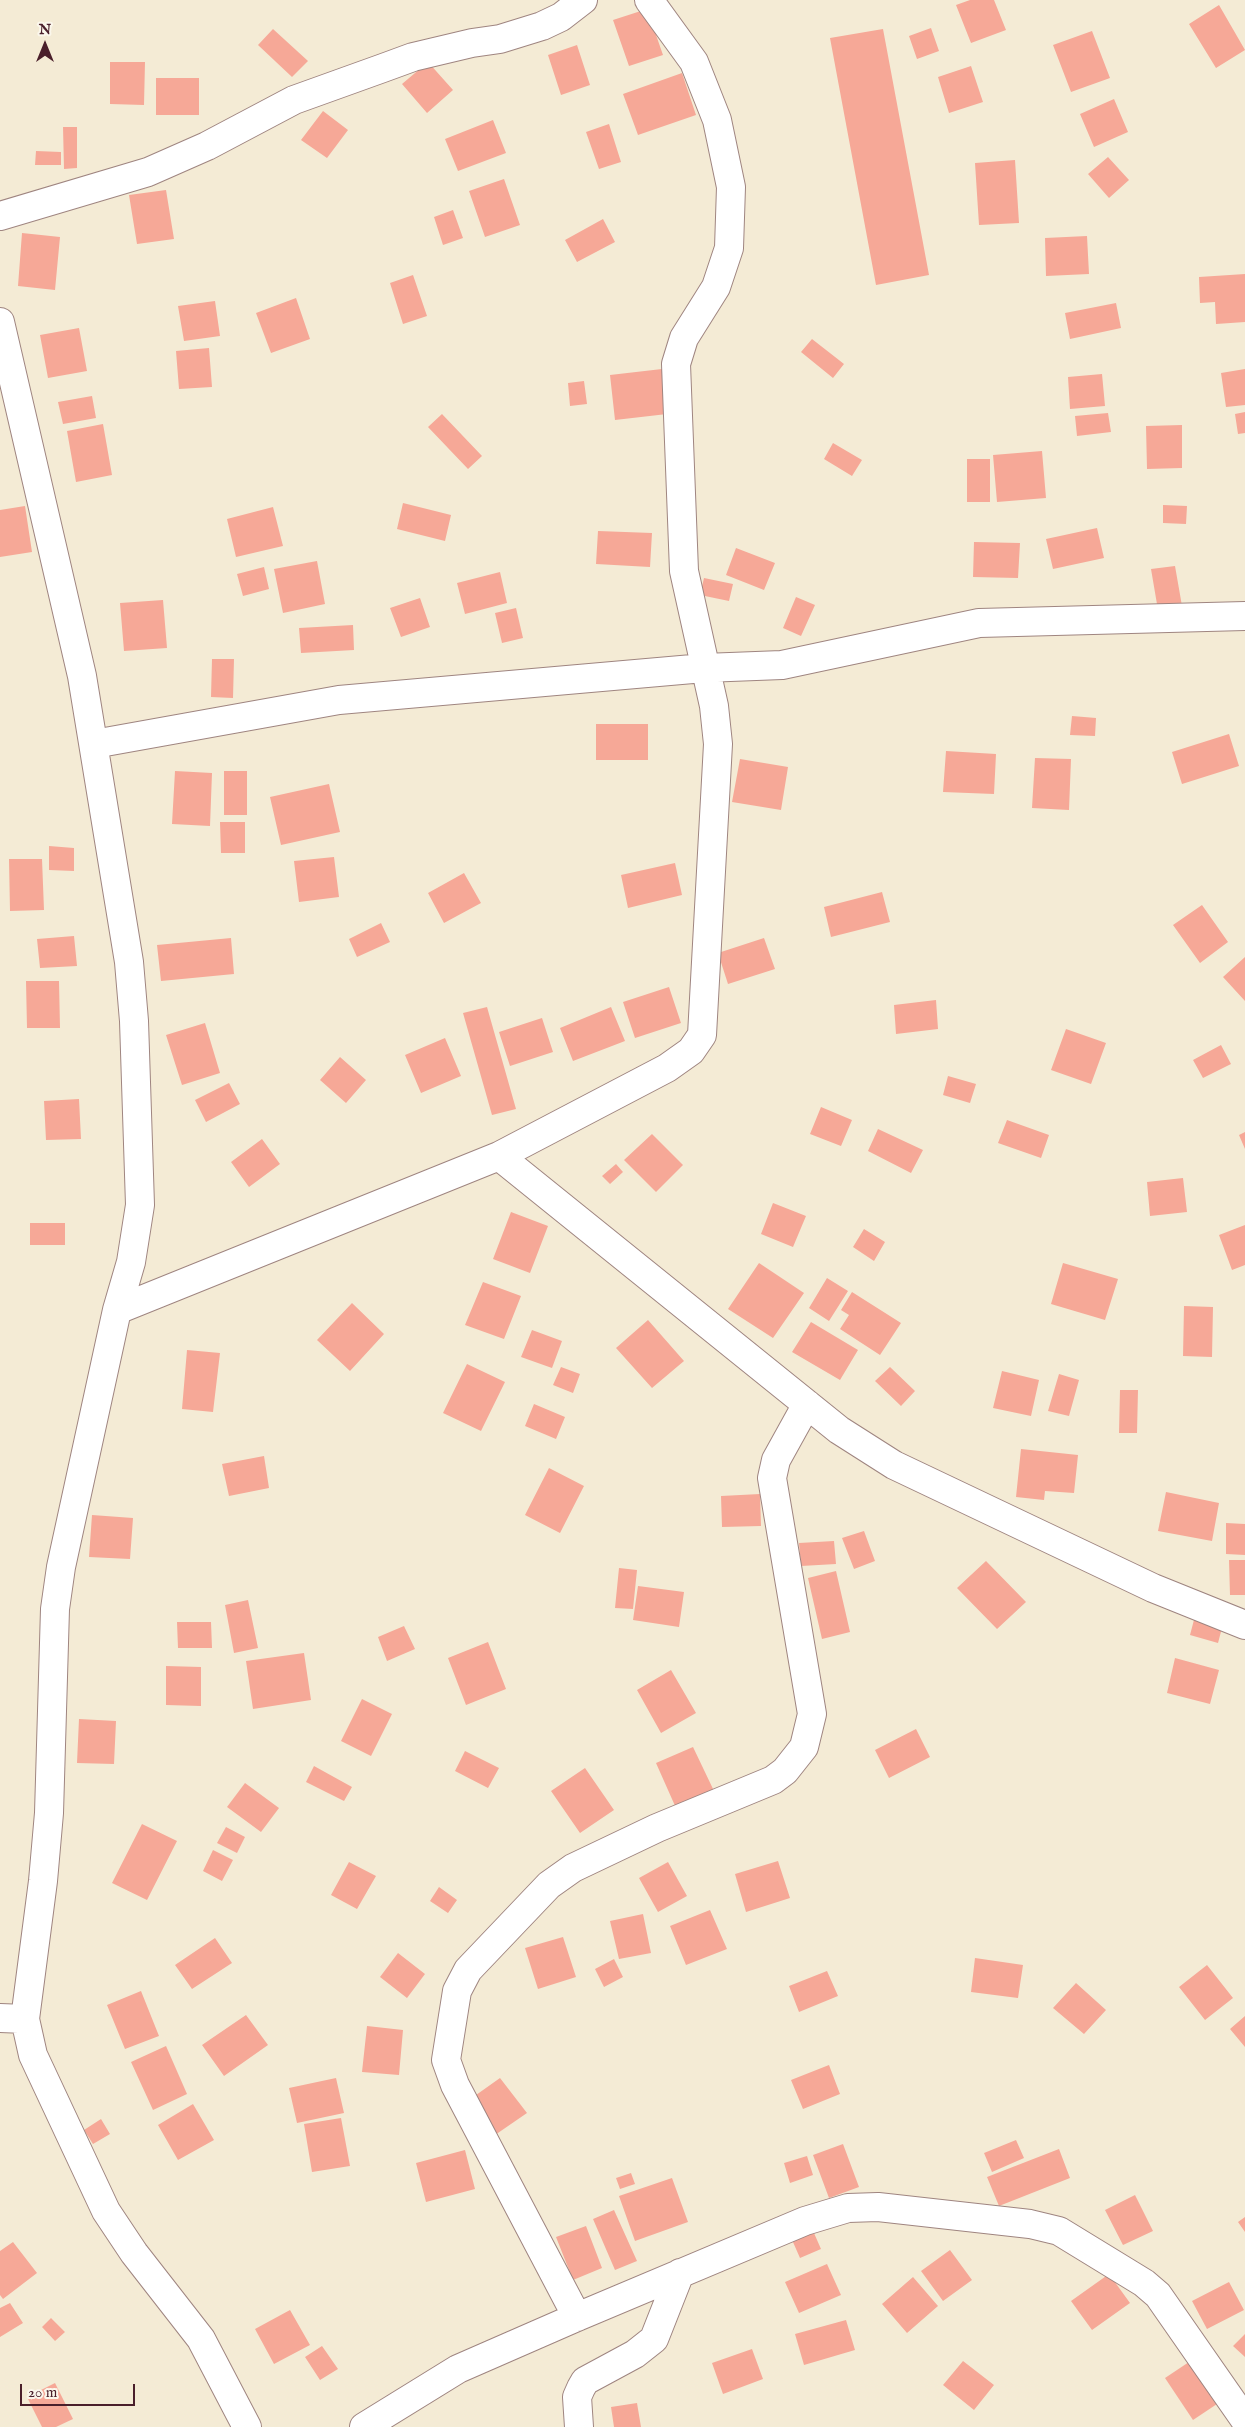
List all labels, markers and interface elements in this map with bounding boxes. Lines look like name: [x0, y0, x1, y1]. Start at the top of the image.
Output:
north arrow: [20, 20, 70, 70]
text: N: [39, 21, 51, 39]
scale bar: [22, 2374, 138, 2406]
text: 20 m: [28, 2383, 57, 2402]

